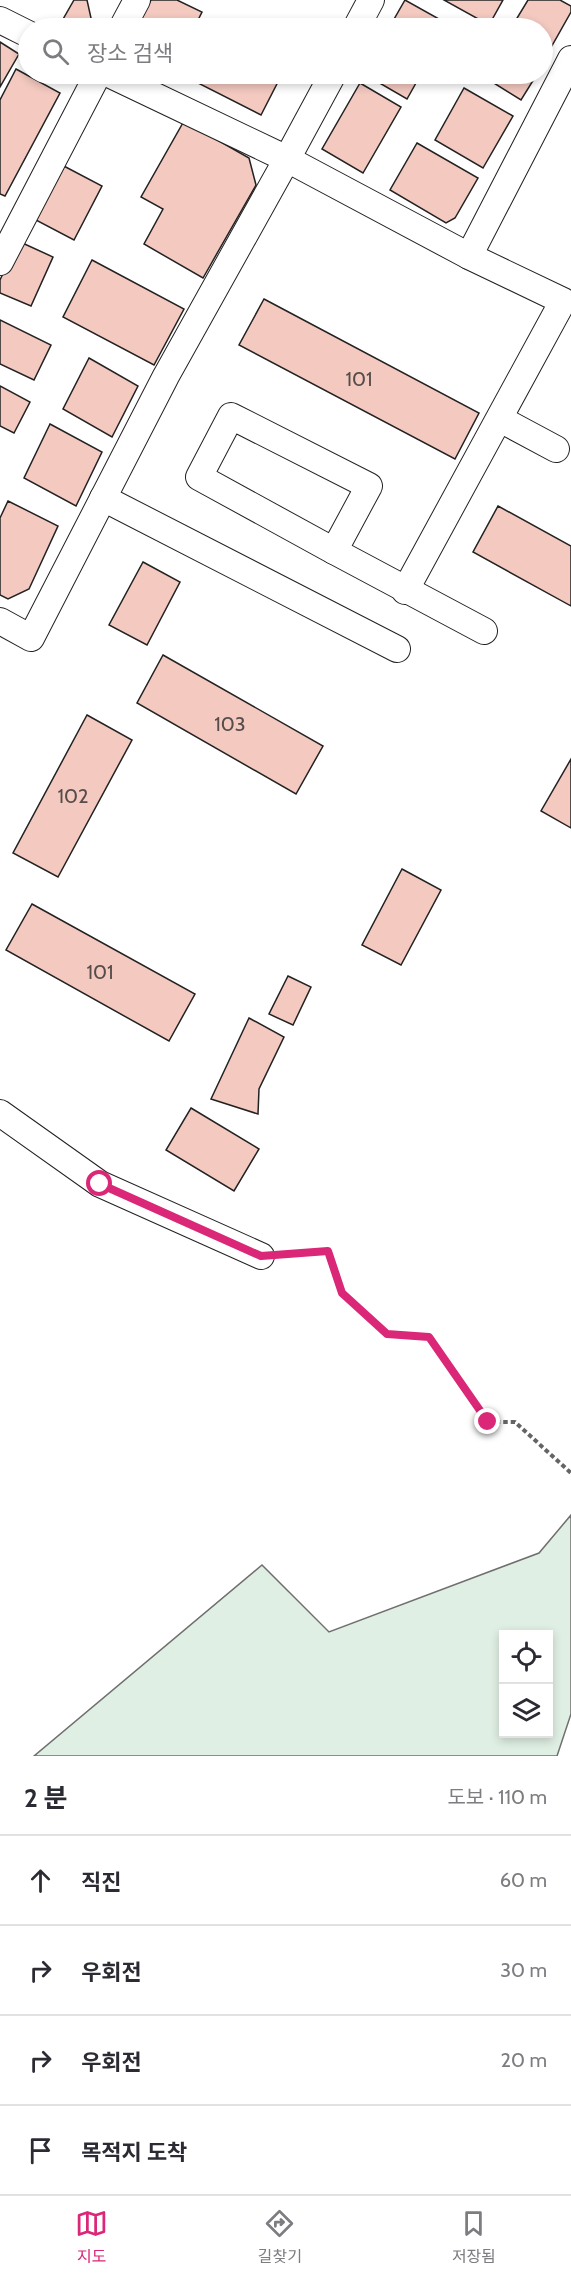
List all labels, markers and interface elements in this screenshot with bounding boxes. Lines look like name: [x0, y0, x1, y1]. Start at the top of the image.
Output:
search box: [18, 18, 553, 84]
icon: search: [39, 35, 72, 68]
text: 장소 검색: [87, 40, 173, 67]
house number: 101: [346, 367, 373, 391]
house number: 103: [214, 712, 246, 736]
house number: 102: [58, 784, 88, 808]
house number: 101: [87, 960, 114, 984]
route start: [86, 1170, 112, 1196]
route end: [474, 1408, 500, 1434]
map controls: [499, 1630, 553, 1738]
button: locate: [499, 1630, 553, 1684]
button: layers: [499, 1684, 553, 1738]
text: 2 분: [24, 1782, 68, 1814]
text: 도보 · 110 m: [447, 1785, 547, 1809]
icon: ahead: [24, 1864, 57, 1897]
text: 60 m: [500, 1868, 547, 1892]
text: 직진: [81, 1869, 121, 1896]
icon: right: [24, 1954, 57, 1987]
text: 30 m: [500, 1958, 547, 1982]
text: 우회전: [81, 1959, 142, 1986]
icon: right: [24, 2044, 57, 2077]
text: 20 m: [501, 2048, 547, 2072]
text: 우회전: [81, 2049, 142, 2076]
icon: arrive: [24, 2134, 57, 2167]
text: 목적지 도착: [81, 2139, 187, 2166]
tab: 지도: [75, 2207, 108, 2267]
tab: 길찾기: [258, 2207, 302, 2267]
tab: 저장됨: [452, 2207, 496, 2267]

